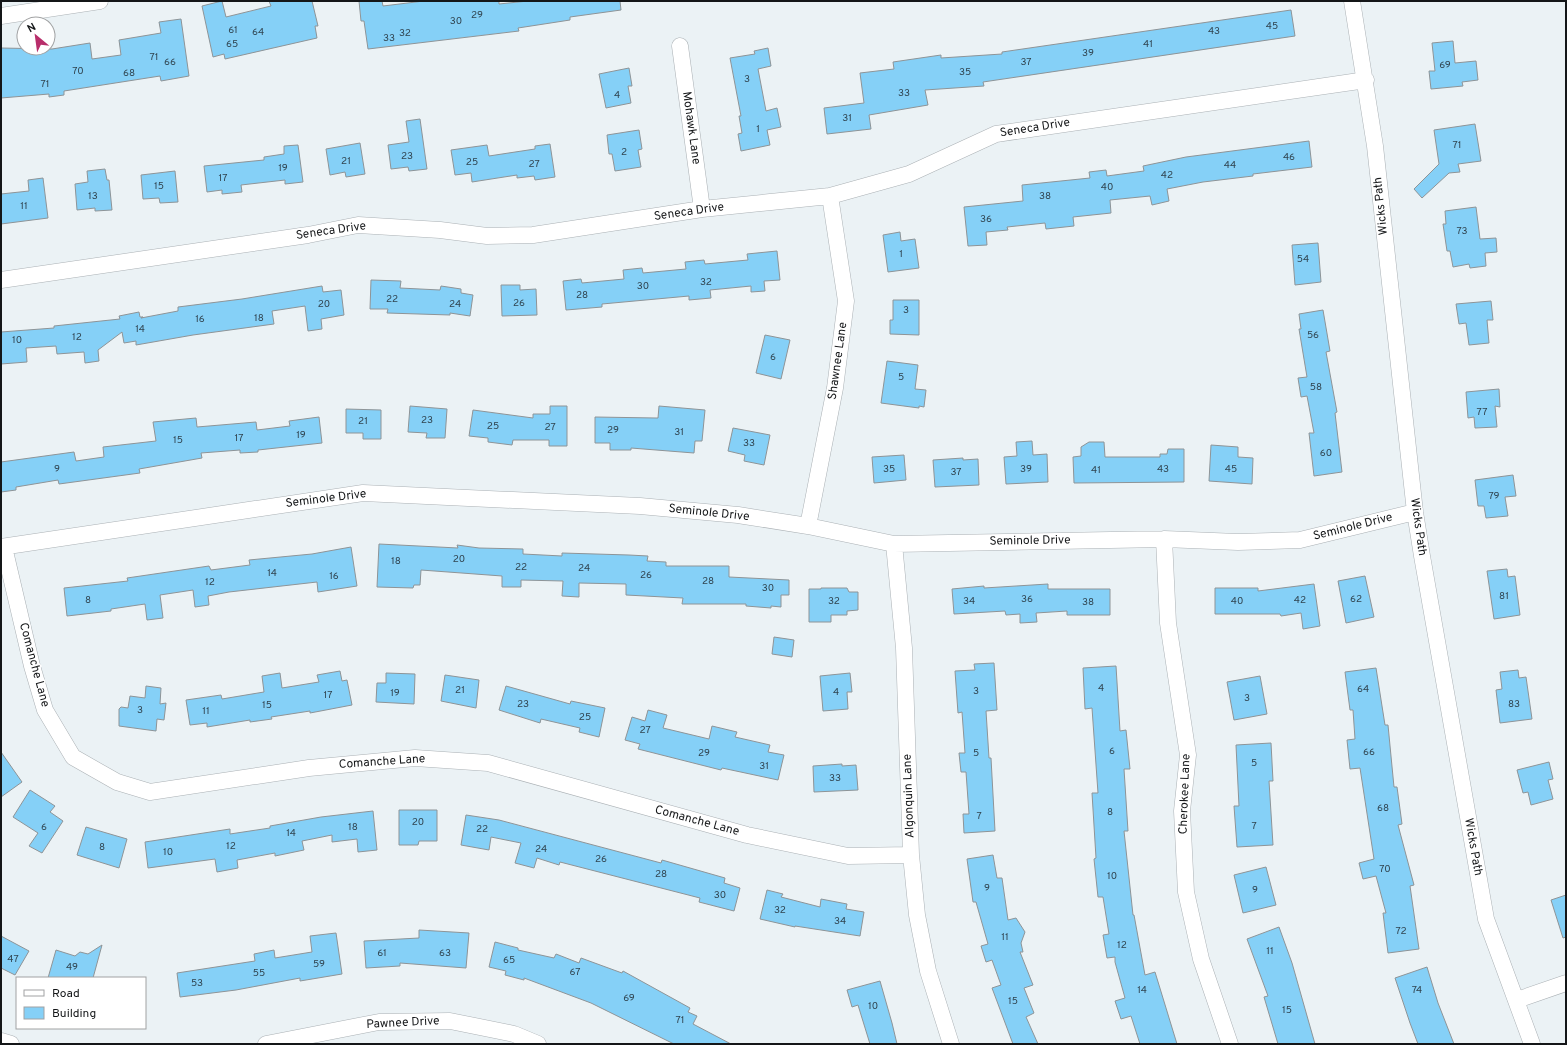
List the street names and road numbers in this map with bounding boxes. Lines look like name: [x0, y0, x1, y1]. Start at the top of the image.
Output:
street label: Mohawk Lane: [678, 90, 704, 166]
street label: Seneca Drive: [999, 115, 1071, 141]
street label: Wicks Path: [1370, 176, 1392, 236]
street label: Seneca Drive: [653, 199, 725, 225]
street label: Seneca Drive: [295, 218, 367, 244]
street label: Shawnee Lane: [825, 321, 851, 401]
street label: Seminole Drive: [285, 486, 367, 512]
street label: Wicks Path: [1406, 497, 1430, 557]
street label: Seminole Drive: [668, 501, 750, 525]
street label: Seminole Drive: [1312, 509, 1394, 545]
street label: Seminole Drive: [989, 532, 1071, 550]
street label: Comanche Lane: [15, 621, 53, 709]
street label: Comanche Lane: [338, 751, 426, 773]
street label: Cherokee Lane: [1176, 753, 1194, 835]
street label: Algonquin Lane: [900, 754, 918, 838]
street label: Comanche Lane: [653, 802, 741, 840]
street label: Wicks Path: [1460, 817, 1486, 877]
street label: Pawnee Drive: [366, 1013, 440, 1033]

